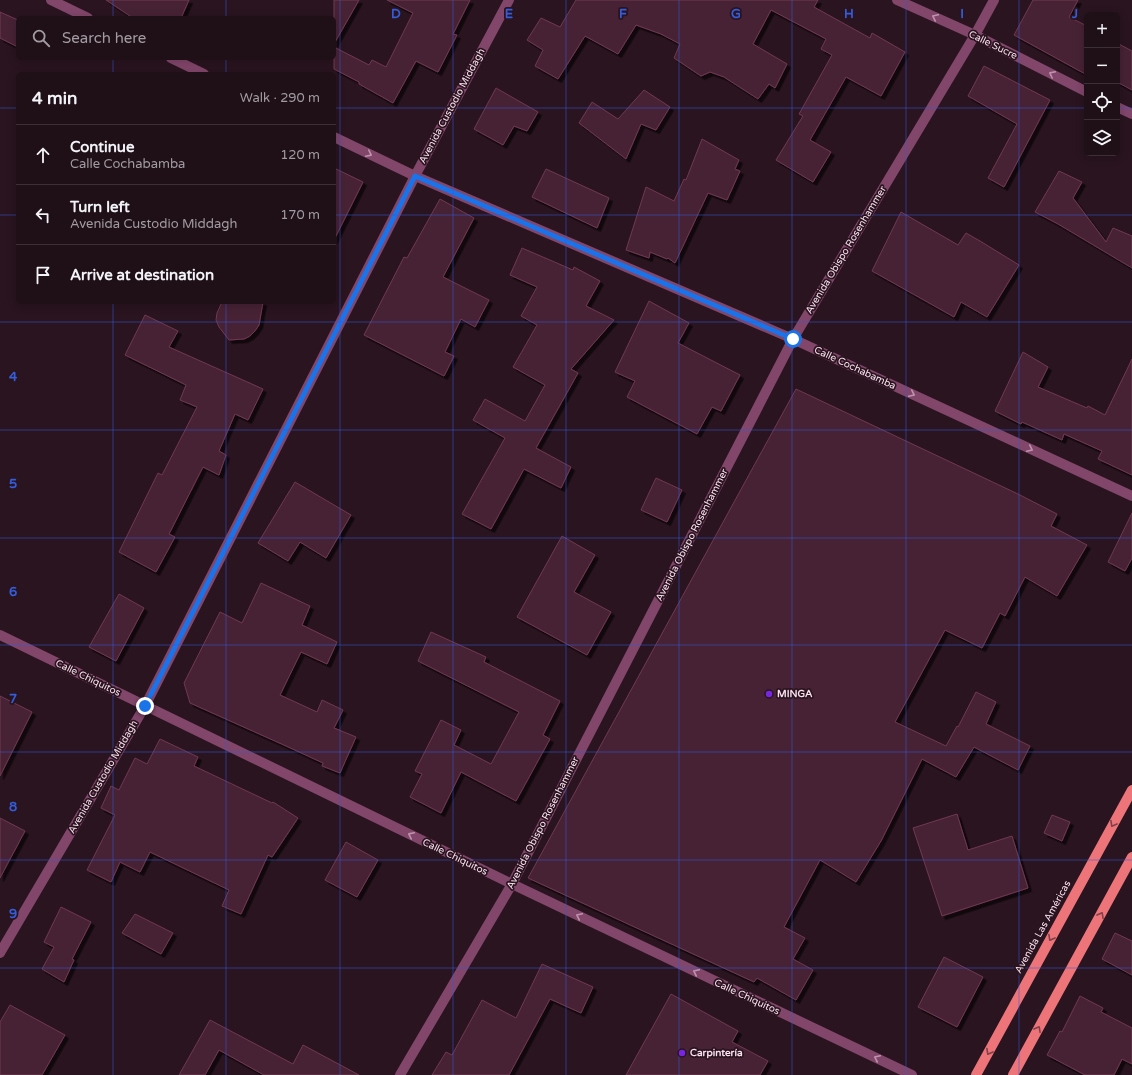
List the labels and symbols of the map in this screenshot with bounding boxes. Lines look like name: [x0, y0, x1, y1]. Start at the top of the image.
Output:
text: D: [391, 6, 401, 22]
text: E: [505, 6, 513, 22]
text: F: [619, 6, 627, 22]
text: G: [731, 6, 741, 22]
text: H: [844, 6, 854, 22]
text: I: [960, 6, 964, 22]
text: J: [1071, 6, 1078, 22]
one-way arrow: [932, 14, 939, 22]
street label: Calle Sucre: [967, 28, 1020, 62]
street label: Avenida Custodio Middagh: [416, 46, 488, 166]
one-way arrow: [1049, 71, 1056, 79]
one-way arrow: [365, 149, 372, 157]
street label: Avenida Obispo Rosenhammer: [803, 184, 889, 316]
route start: [784, 330, 802, 348]
street label: Calle Cochabamba: [812, 344, 898, 392]
text: 4: [9, 369, 18, 385]
one-way arrow: [908, 389, 915, 397]
one-way arrow: [1026, 444, 1033, 452]
street label: Avenida Obispo Rosenhammer: [653, 467, 731, 603]
text: 5: [9, 476, 17, 492]
text: 6: [9, 584, 17, 600]
street label: Calle Chiquitos: [54, 657, 123, 699]
place label: MINGA: [777, 688, 813, 700]
marker: MINGA: [764, 689, 774, 699]
text: 7: [9, 691, 17, 707]
route end: [136, 697, 154, 715]
street label: Avenida Custodio Middagh: [66, 718, 140, 836]
street label: Avenida Obispo Rosenhammer: [504, 755, 582, 891]
text: 8: [9, 799, 17, 815]
one-way arrow: [1111, 820, 1118, 827]
one-way arrow: [408, 833, 416, 840]
street label: Calle Chiquitos: [421, 836, 490, 878]
street label: Avenida Las Américas: [1012, 878, 1074, 975]
text: 9: [9, 906, 17, 922]
one-way arrow: [1096, 911, 1103, 919]
one-way arrow: [576, 913, 583, 921]
one-way arrow: [1048, 934, 1056, 941]
one-way arrow: [693, 969, 701, 977]
street label: Calle Chiquitos: [712, 977, 782, 1017]
one-way arrow: [1033, 1025, 1041, 1033]
place label: Carpintería: [690, 1047, 743, 1059]
marker: Carpintería: [677, 1048, 687, 1058]
one-way arrow: [986, 1048, 993, 1055]
one-way arrow: [874, 1055, 881, 1063]

